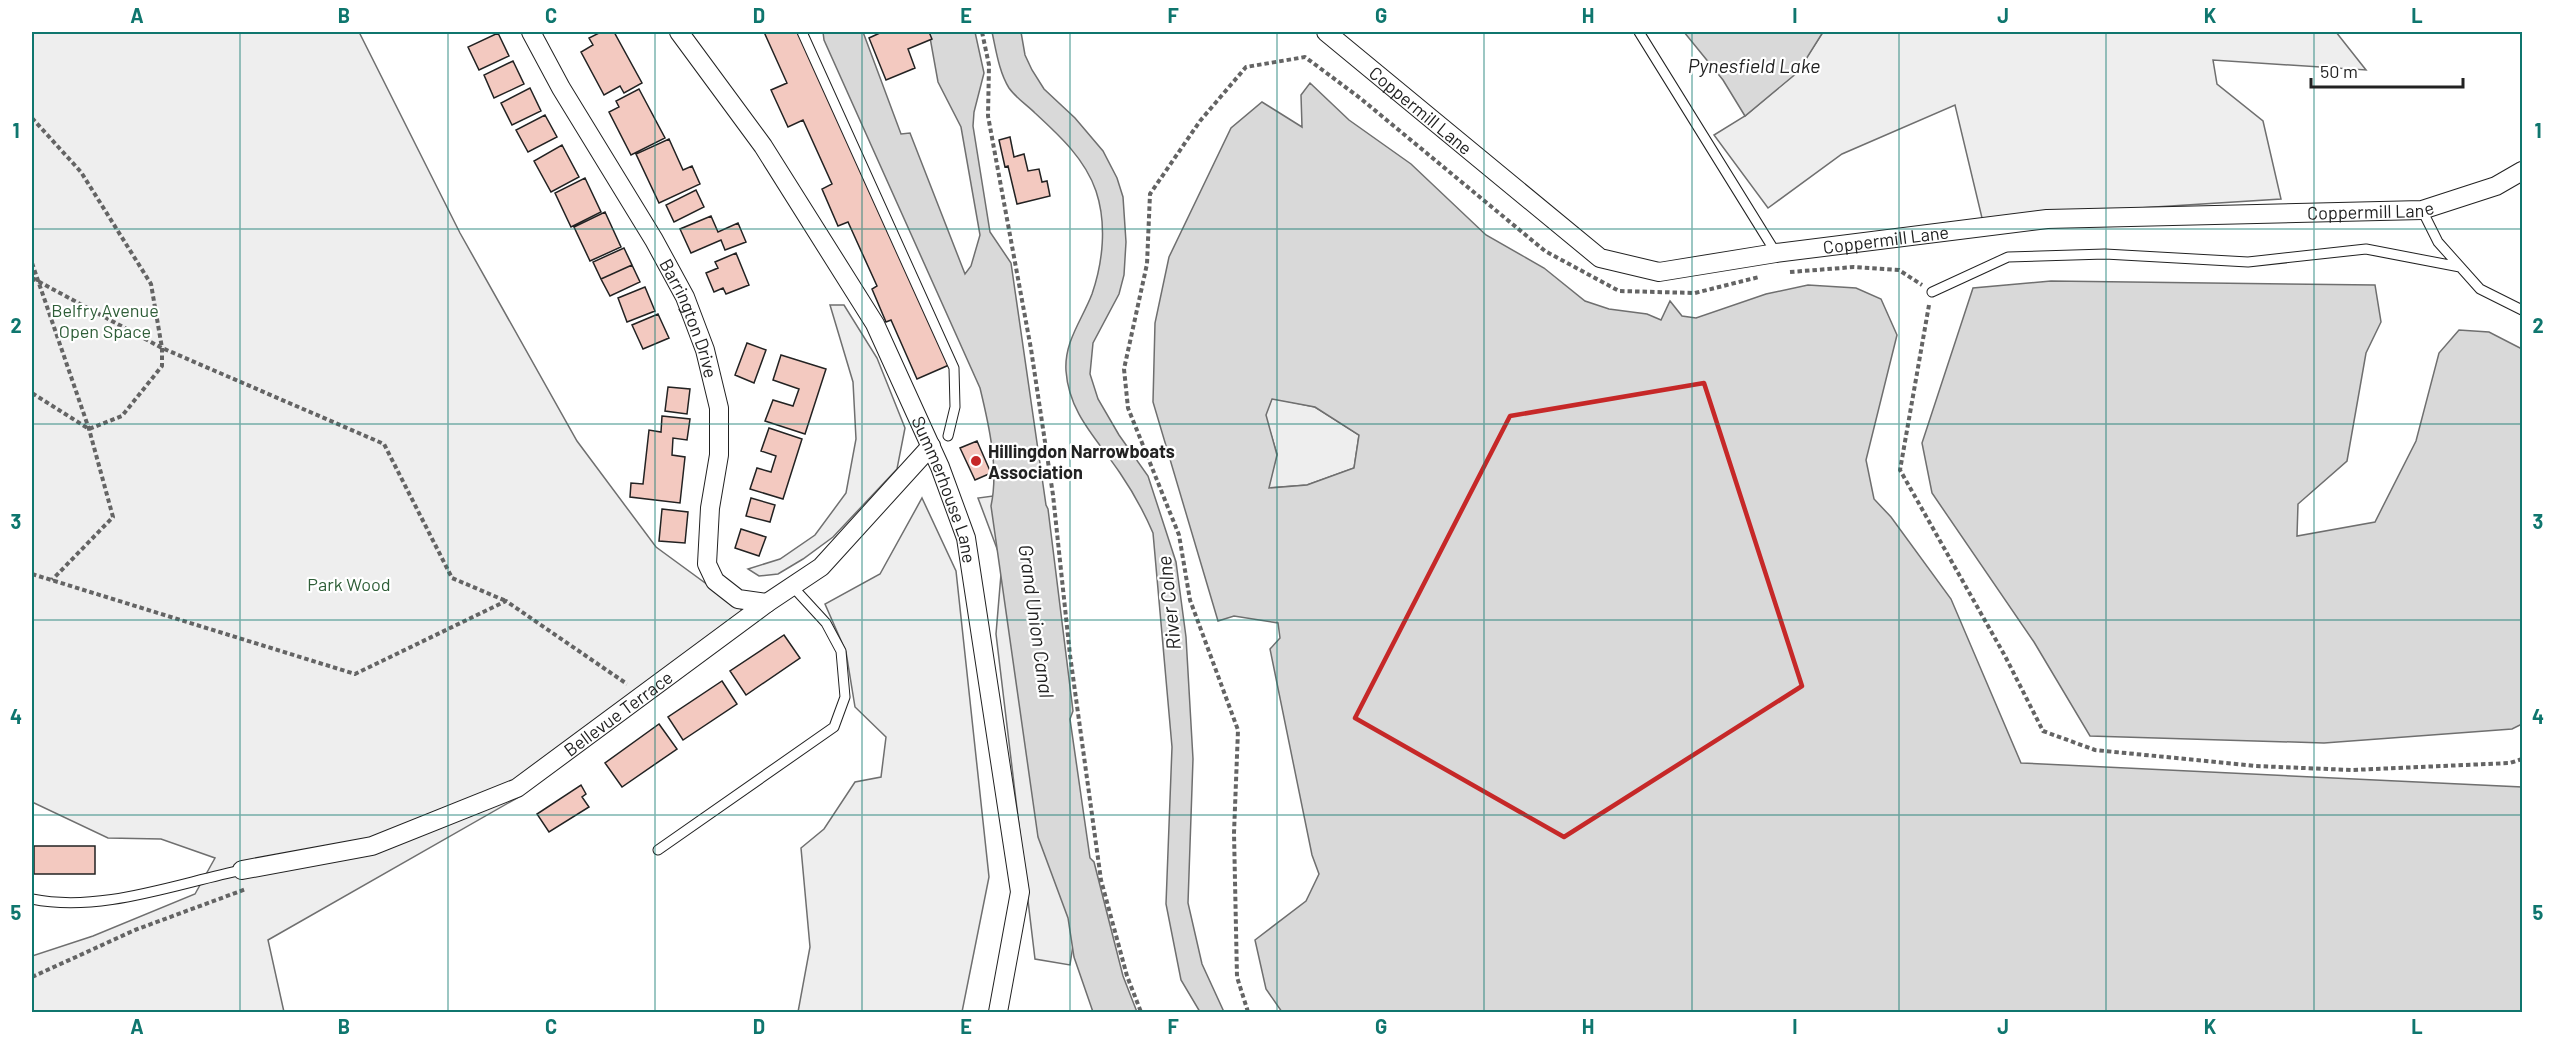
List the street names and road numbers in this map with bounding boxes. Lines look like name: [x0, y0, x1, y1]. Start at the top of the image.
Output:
street label: Coppermill Lane: [1365, 61, 1477, 159]
street label: Coppermill Lane: [2307, 196, 2437, 224]
street label: Coppermill Lane: [1822, 220, 1950, 258]
street label: Barrington Drive: [655, 255, 722, 380]
street label: Summerhouse Lane: [907, 413, 981, 565]
street label: Bellevue Terrace: [559, 666, 677, 761]

